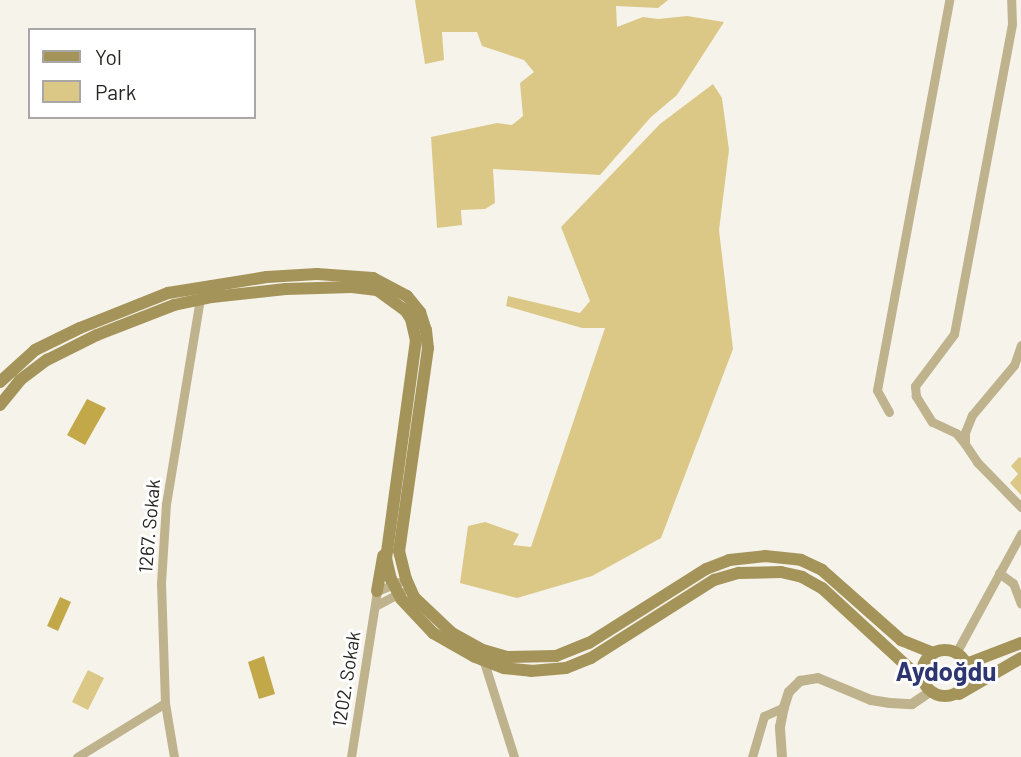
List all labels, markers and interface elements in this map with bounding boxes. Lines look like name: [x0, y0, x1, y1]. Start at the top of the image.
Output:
legend: [28, 28, 256, 119]
text: Yol: [95, 44, 122, 69]
text: Park: [95, 79, 136, 104]
street label: 1267. Sokak: [134, 478, 164, 574]
street label: 1202. Sokak: [327, 629, 365, 729]
district label: Aydoğdu: [896, 655, 996, 687]

